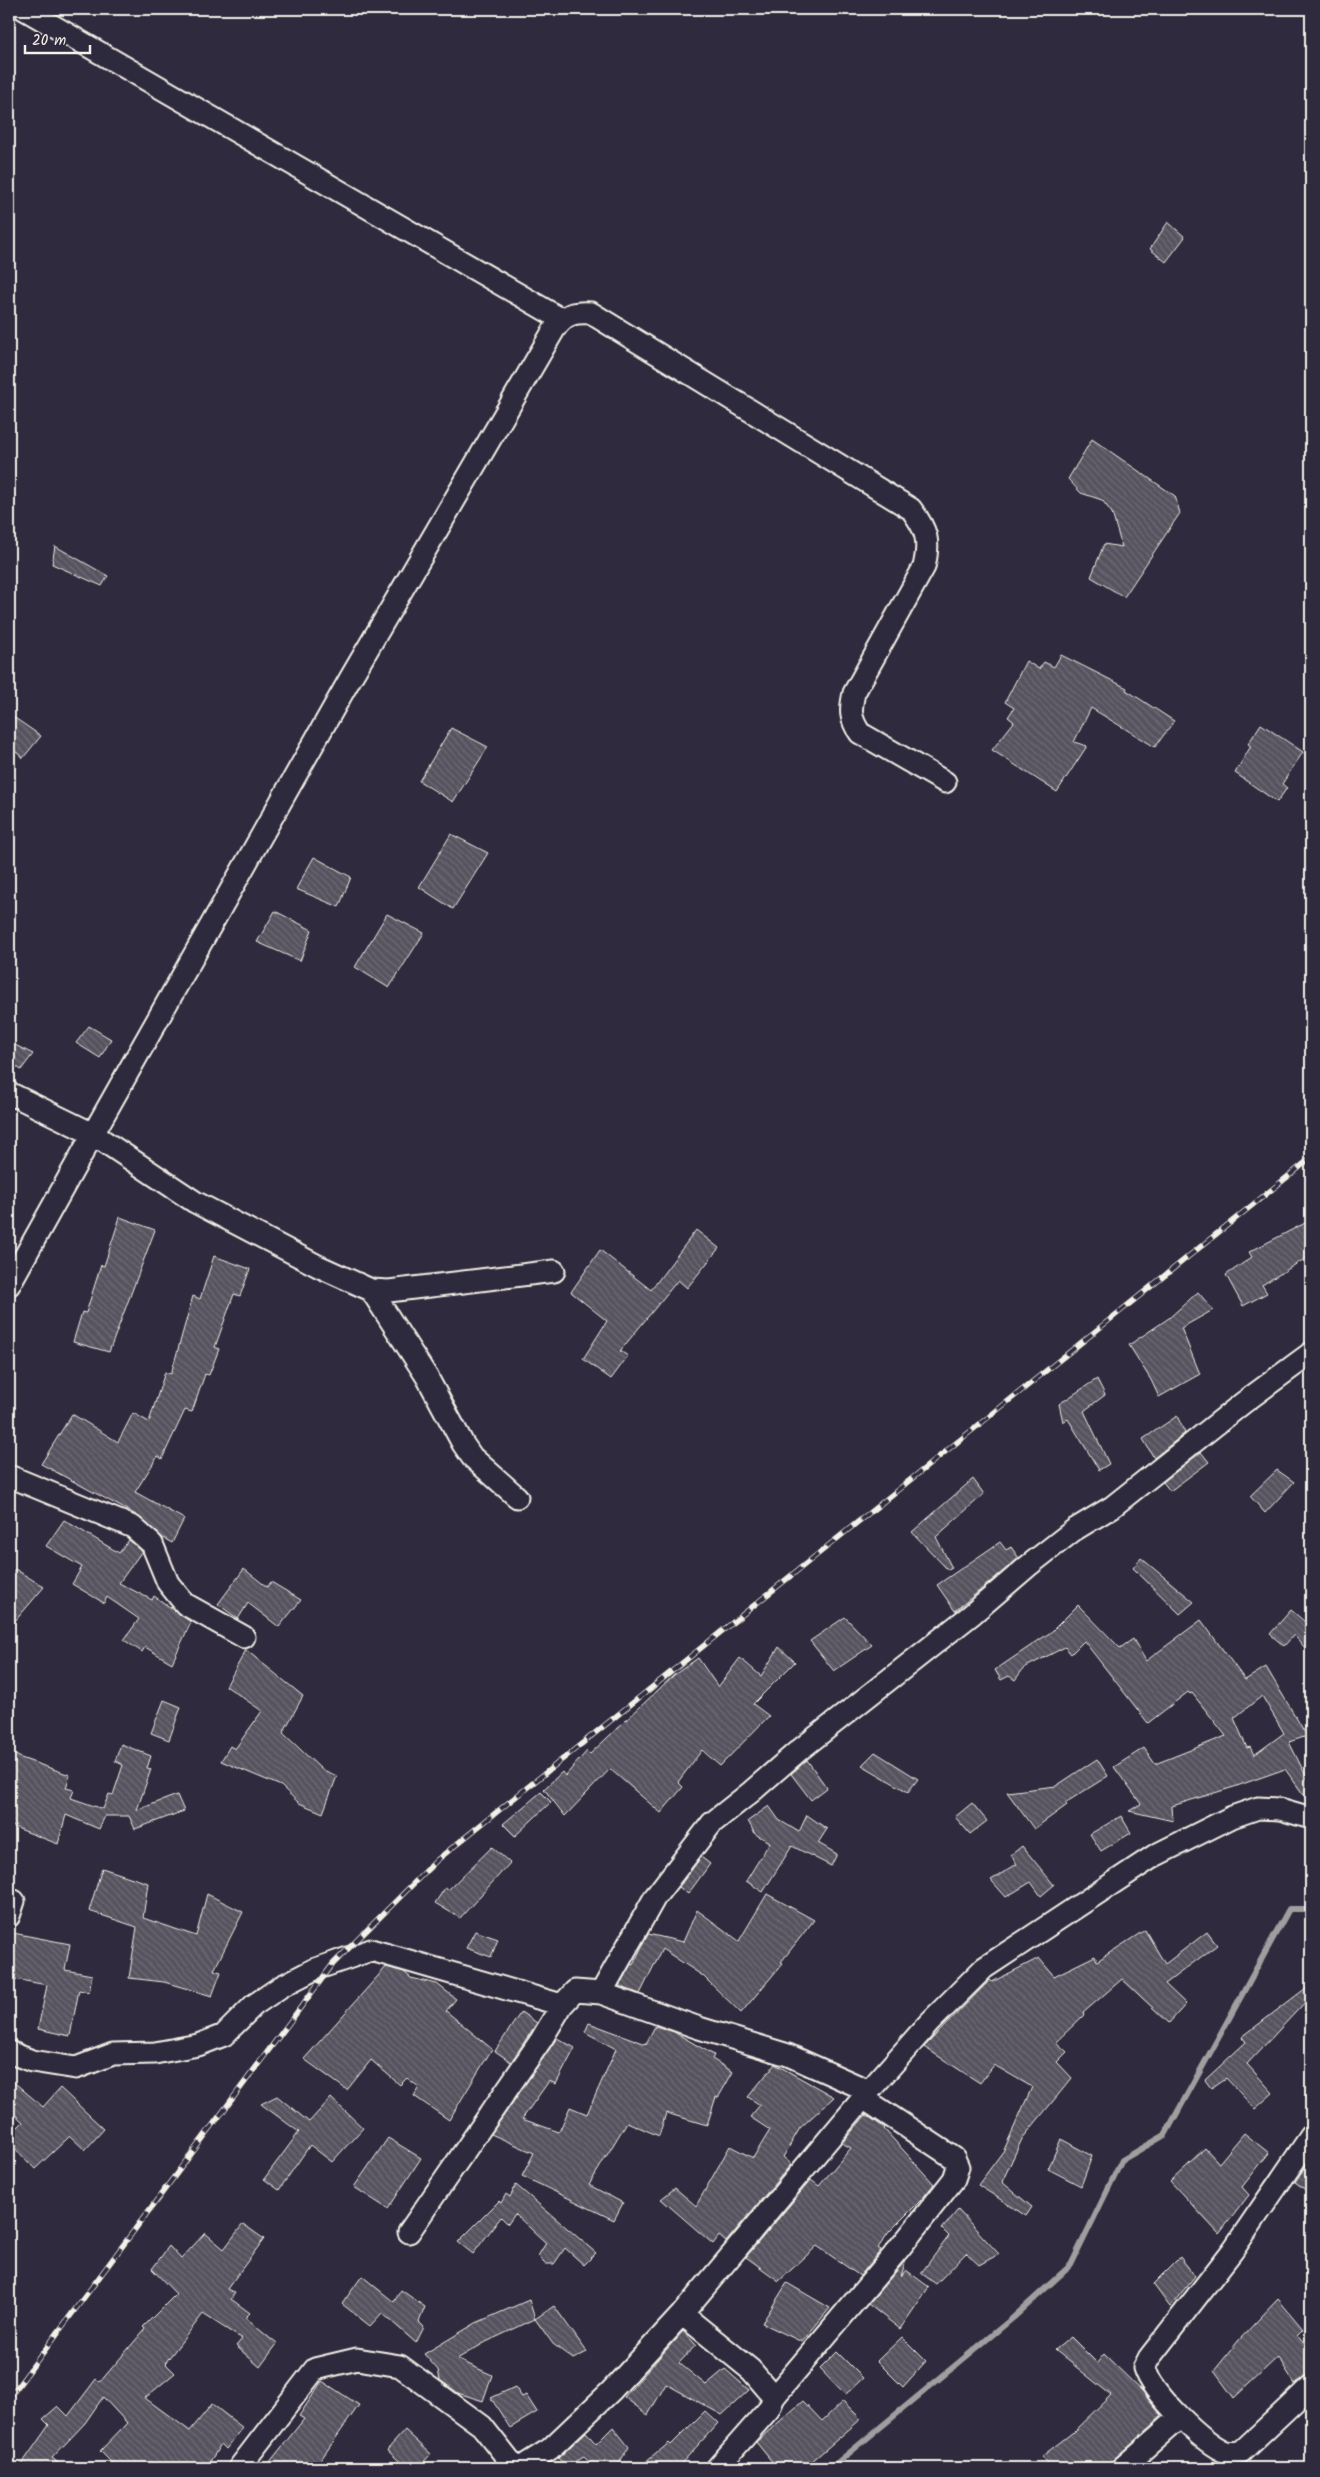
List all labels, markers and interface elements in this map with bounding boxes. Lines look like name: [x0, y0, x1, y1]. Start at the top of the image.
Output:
scale bar: [25, 22, 90, 54]
text: 20 m: [32, 29, 66, 53]

